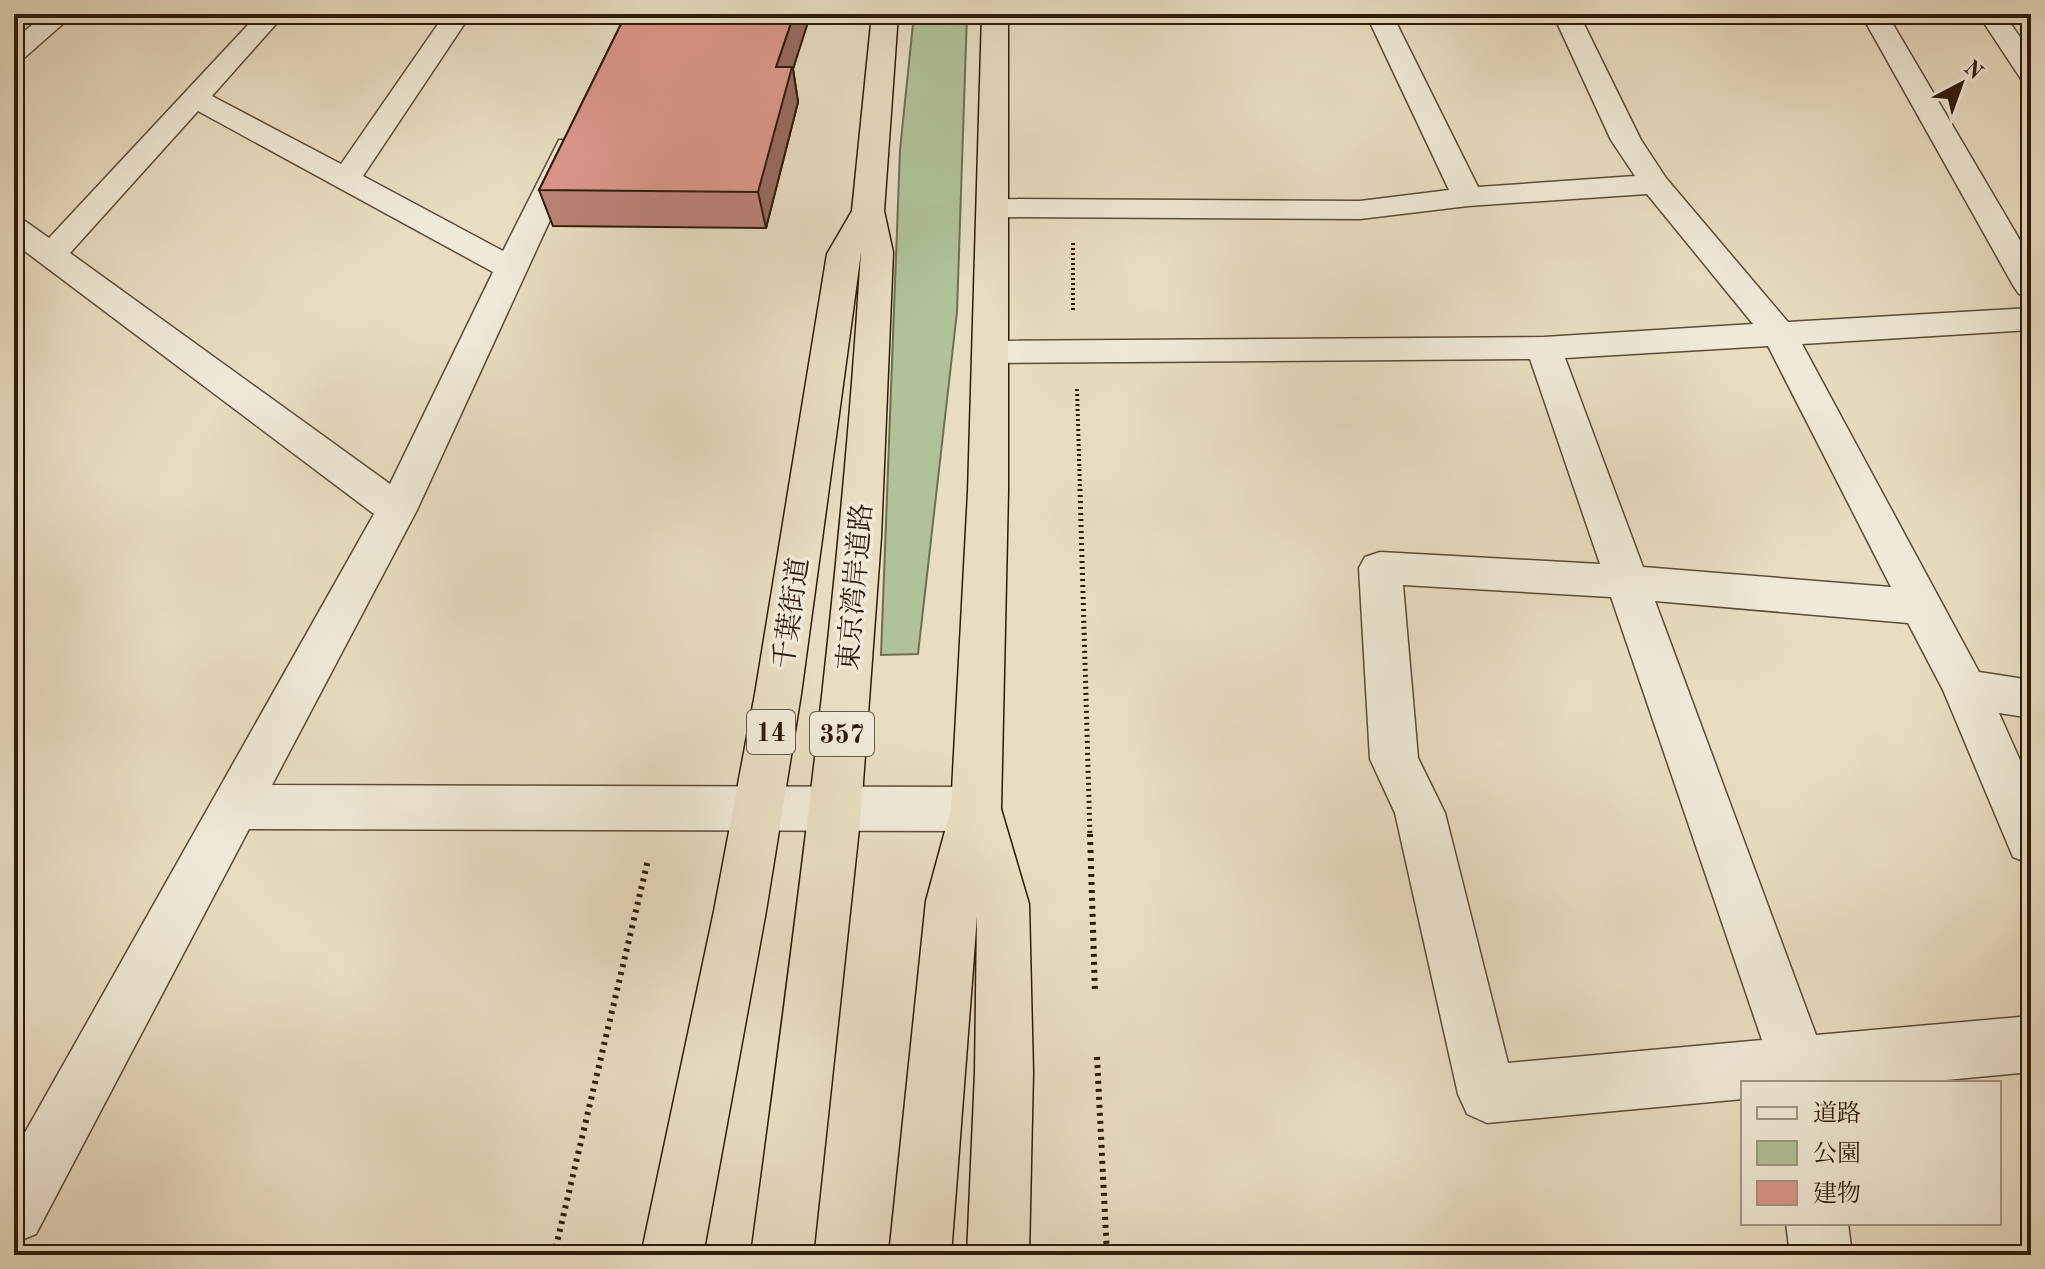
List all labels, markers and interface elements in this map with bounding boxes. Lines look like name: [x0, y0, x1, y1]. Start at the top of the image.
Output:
north arrow: [1921, 44, 2001, 124]
text: N: [1959, 57, 1987, 84]
street label: 東京湾岸道路: [833, 502, 878, 672]
street label: 千葉街道: [768, 556, 815, 671]
road number: 14: [747, 710, 795, 754]
road number: 357: [810, 712, 874, 756]
legend: [1741, 1081, 2001, 1225]
text: 道路: [1813, 1100, 1861, 1127]
text: 公園: [1813, 1141, 1861, 1167]
text: 建物: [1813, 1180, 1861, 1207]

